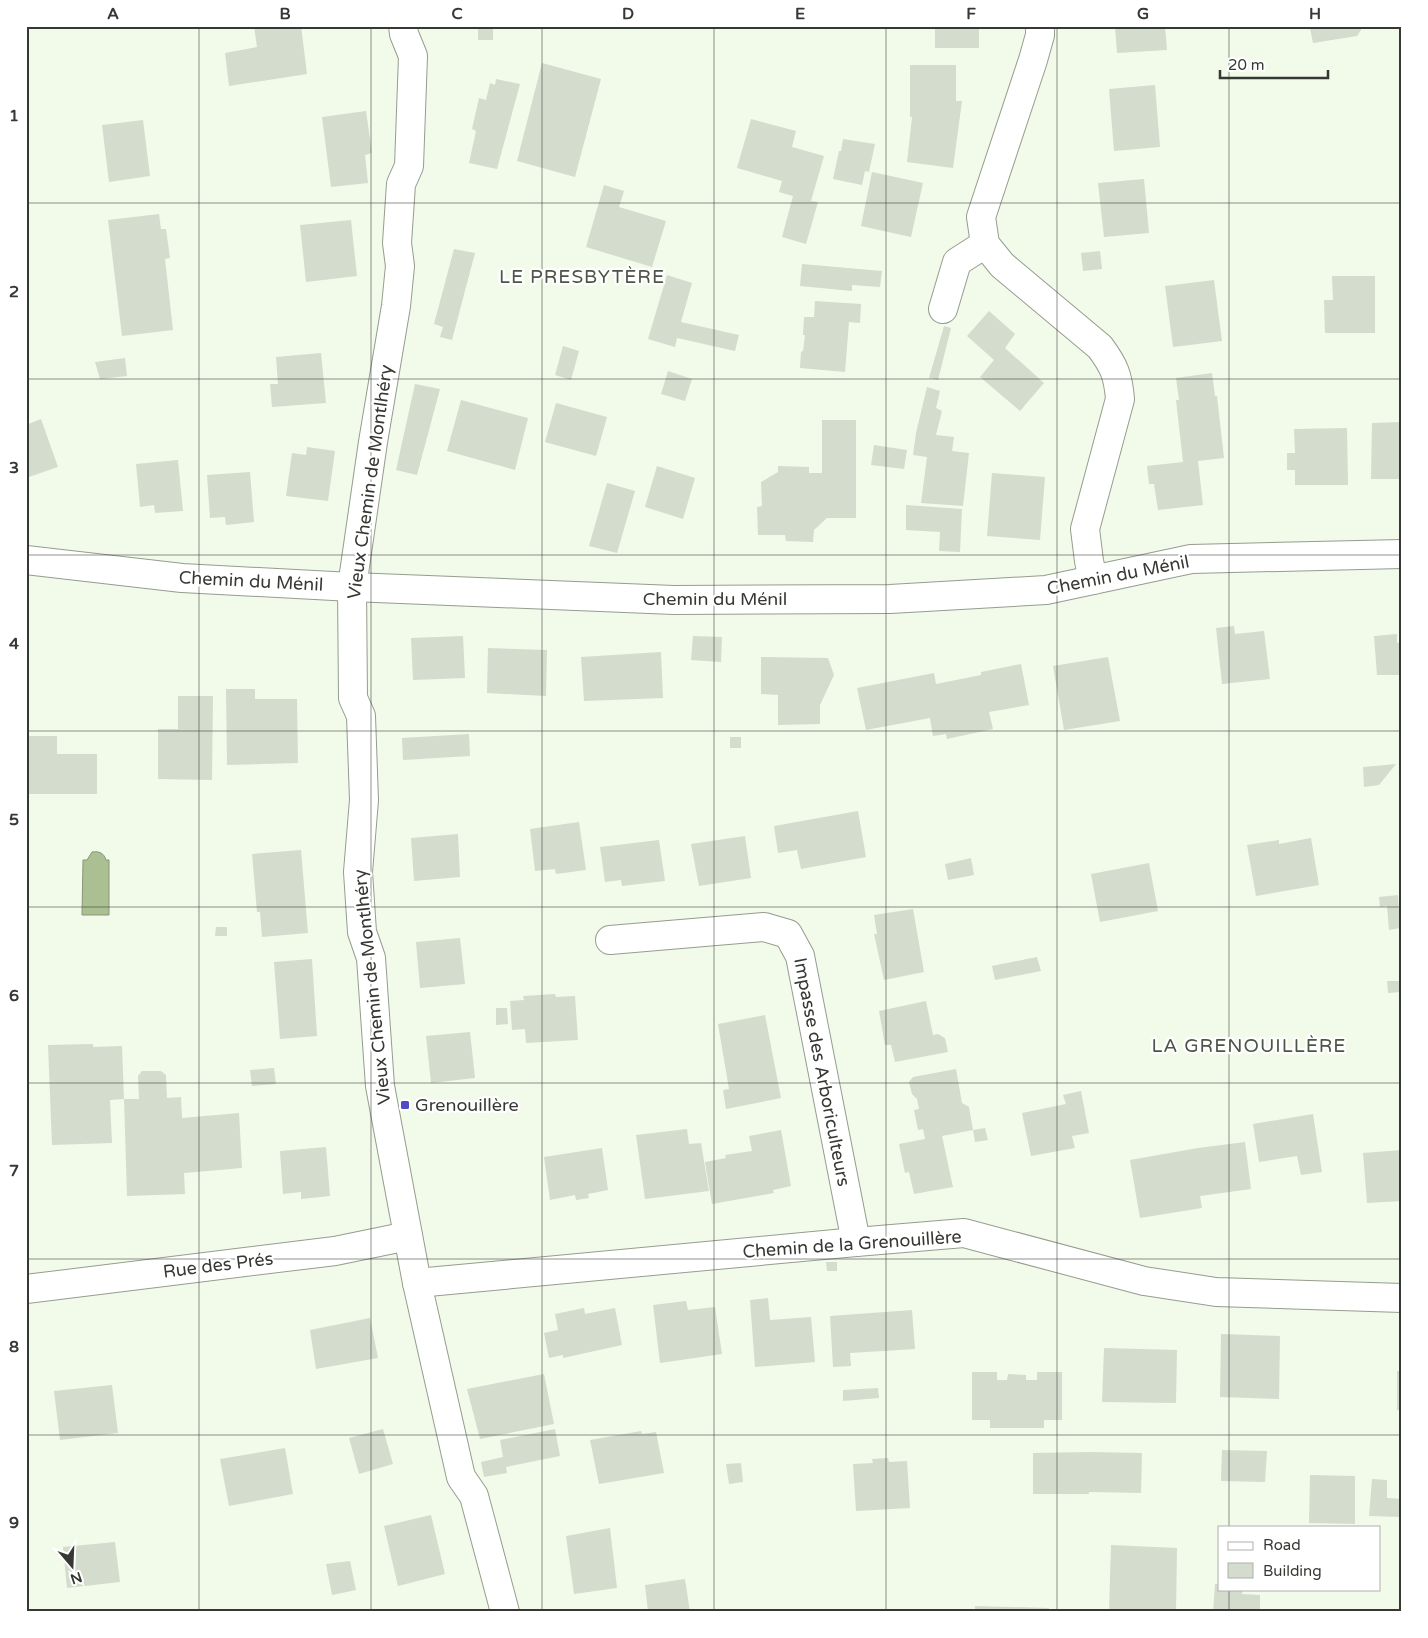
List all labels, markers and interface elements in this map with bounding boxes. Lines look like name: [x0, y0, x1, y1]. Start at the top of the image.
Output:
text: A: [107, 4, 119, 24]
text: B: [279, 4, 291, 24]
text: C: [451, 4, 463, 24]
text: D: [622, 4, 634, 24]
text: E: [795, 4, 805, 24]
text: F: [966, 4, 976, 24]
text: G: [1137, 4, 1149, 24]
text: H: [1309, 4, 1321, 24]
scale bar: [1220, 48, 1328, 80]
text: 20 m: [1228, 56, 1265, 74]
text: 1: [9, 106, 19, 126]
district label: LE PRESBYTÈRE: [499, 266, 665, 288]
text: 2: [9, 282, 19, 302]
street label: Vieux Chemin de Montlhéry: [343, 363, 397, 601]
text: 3: [9, 458, 19, 478]
street label: Chemin du Ménil: [1045, 550, 1191, 600]
street label: Chemin du Ménil: [178, 566, 324, 596]
street label: Chemin du Ménil: [643, 588, 787, 610]
text: 4: [9, 634, 19, 654]
text: 5: [9, 810, 19, 830]
street label: Vieux Chemin de Montlhéry: [349, 868, 395, 1106]
street label: Impasse des Arboriculteurs: [789, 956, 855, 1188]
text: 6: [9, 986, 19, 1006]
district label: LA GRENOUILLÈRE: [1152, 1035, 1346, 1057]
place label: Grenouillère: [415, 1094, 519, 1116]
marker: Grenouillère: [399, 1099, 411, 1111]
text: 7: [9, 1161, 19, 1181]
street label: Chemin de la Grenouillère: [742, 1225, 962, 1263]
street label: Rue des Prés: [162, 1247, 274, 1283]
text: 8: [9, 1337, 19, 1357]
text: 9: [9, 1513, 19, 1533]
legend: [1218, 1526, 1380, 1590]
text: Road: [1263, 1536, 1301, 1554]
north arrow: [48, 1540, 98, 1590]
text: Building: [1263, 1562, 1322, 1580]
text: N: [68, 1568, 84, 1588]

